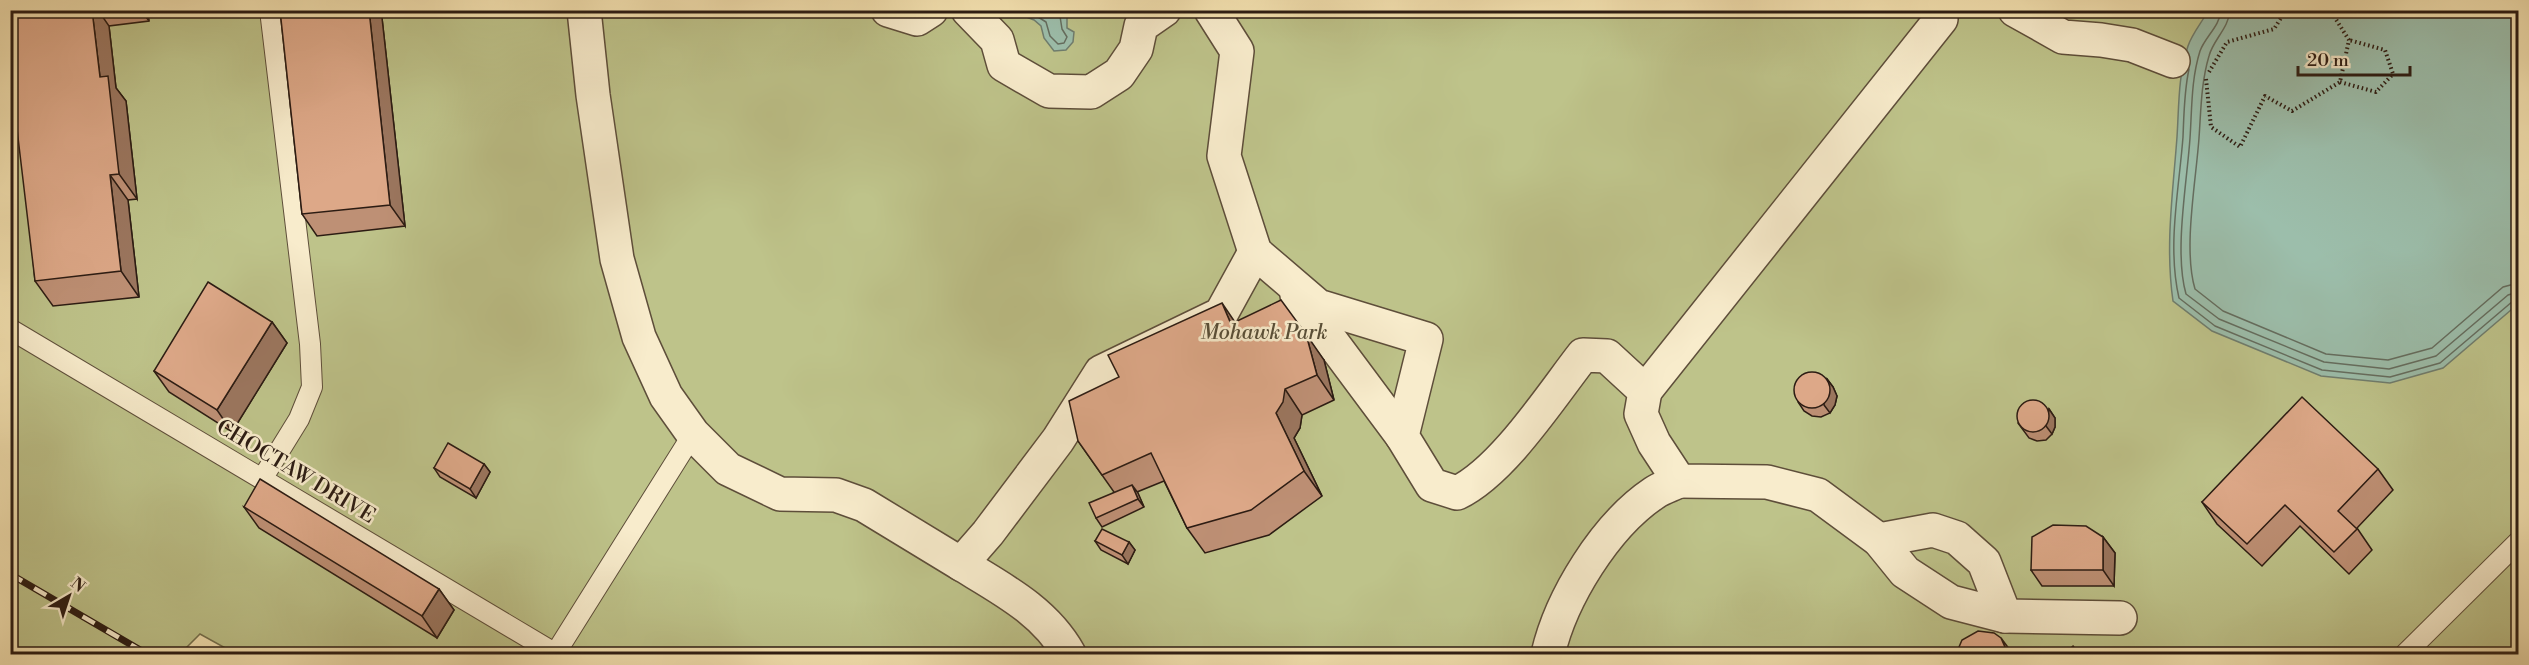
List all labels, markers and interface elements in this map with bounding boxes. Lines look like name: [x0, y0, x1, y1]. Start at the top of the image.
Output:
scale bar: [2298, 39, 2410, 77]
text: 20 m: [2307, 49, 2349, 72]
park label: Mohawk Park: [1200, 320, 1328, 346]
street label: CHOCTAW DRIVE: [211, 414, 380, 530]
north arrow: [39, 566, 99, 626]
text: N: [67, 573, 89, 597]

